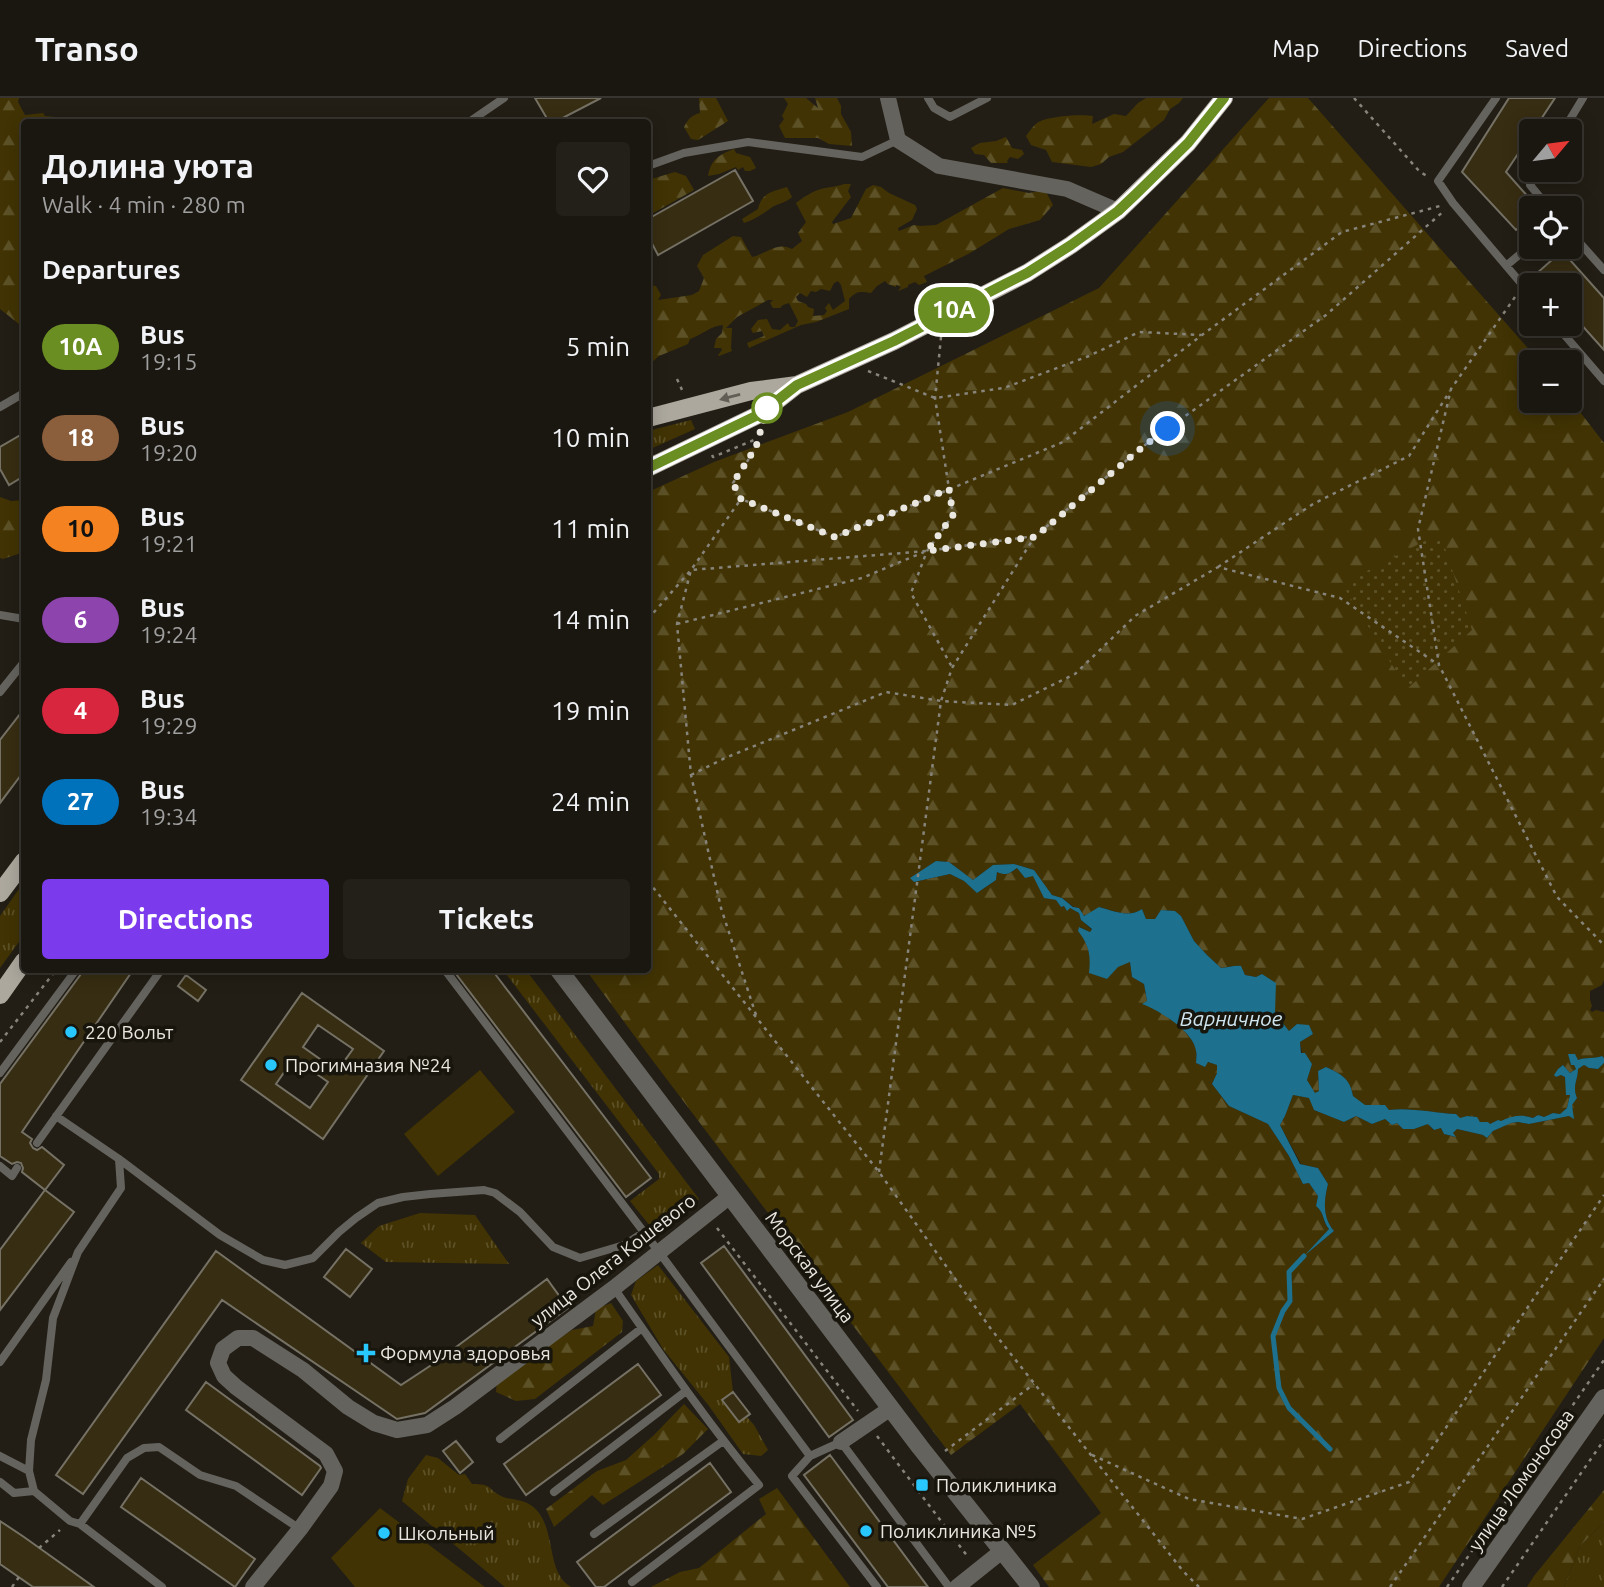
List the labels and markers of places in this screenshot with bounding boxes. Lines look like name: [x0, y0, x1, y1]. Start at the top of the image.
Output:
unlabelled marker: [752, 393, 782, 423]
place label: 220 Вольт: [85, 1021, 174, 1043]
marker: 220 Вольт: [63, 1024, 79, 1040]
place label: Прогимназия №24: [285, 1054, 451, 1076]
marker: Прогимназия №24: [263, 1057, 279, 1073]
place label: Формула здоровья: [380, 1342, 551, 1364]
marker: Формула здоровья: [358, 1345, 374, 1361]
place label: Поликлиника: [936, 1474, 1057, 1496]
marker: Поликлиника: [914, 1477, 930, 1493]
place label: Поликлиника №5: [880, 1520, 1037, 1542]
place label: Школьный: [398, 1522, 494, 1544]
marker: Поликлиника №5: [858, 1523, 874, 1539]
marker: Школьный: [376, 1525, 392, 1541]

